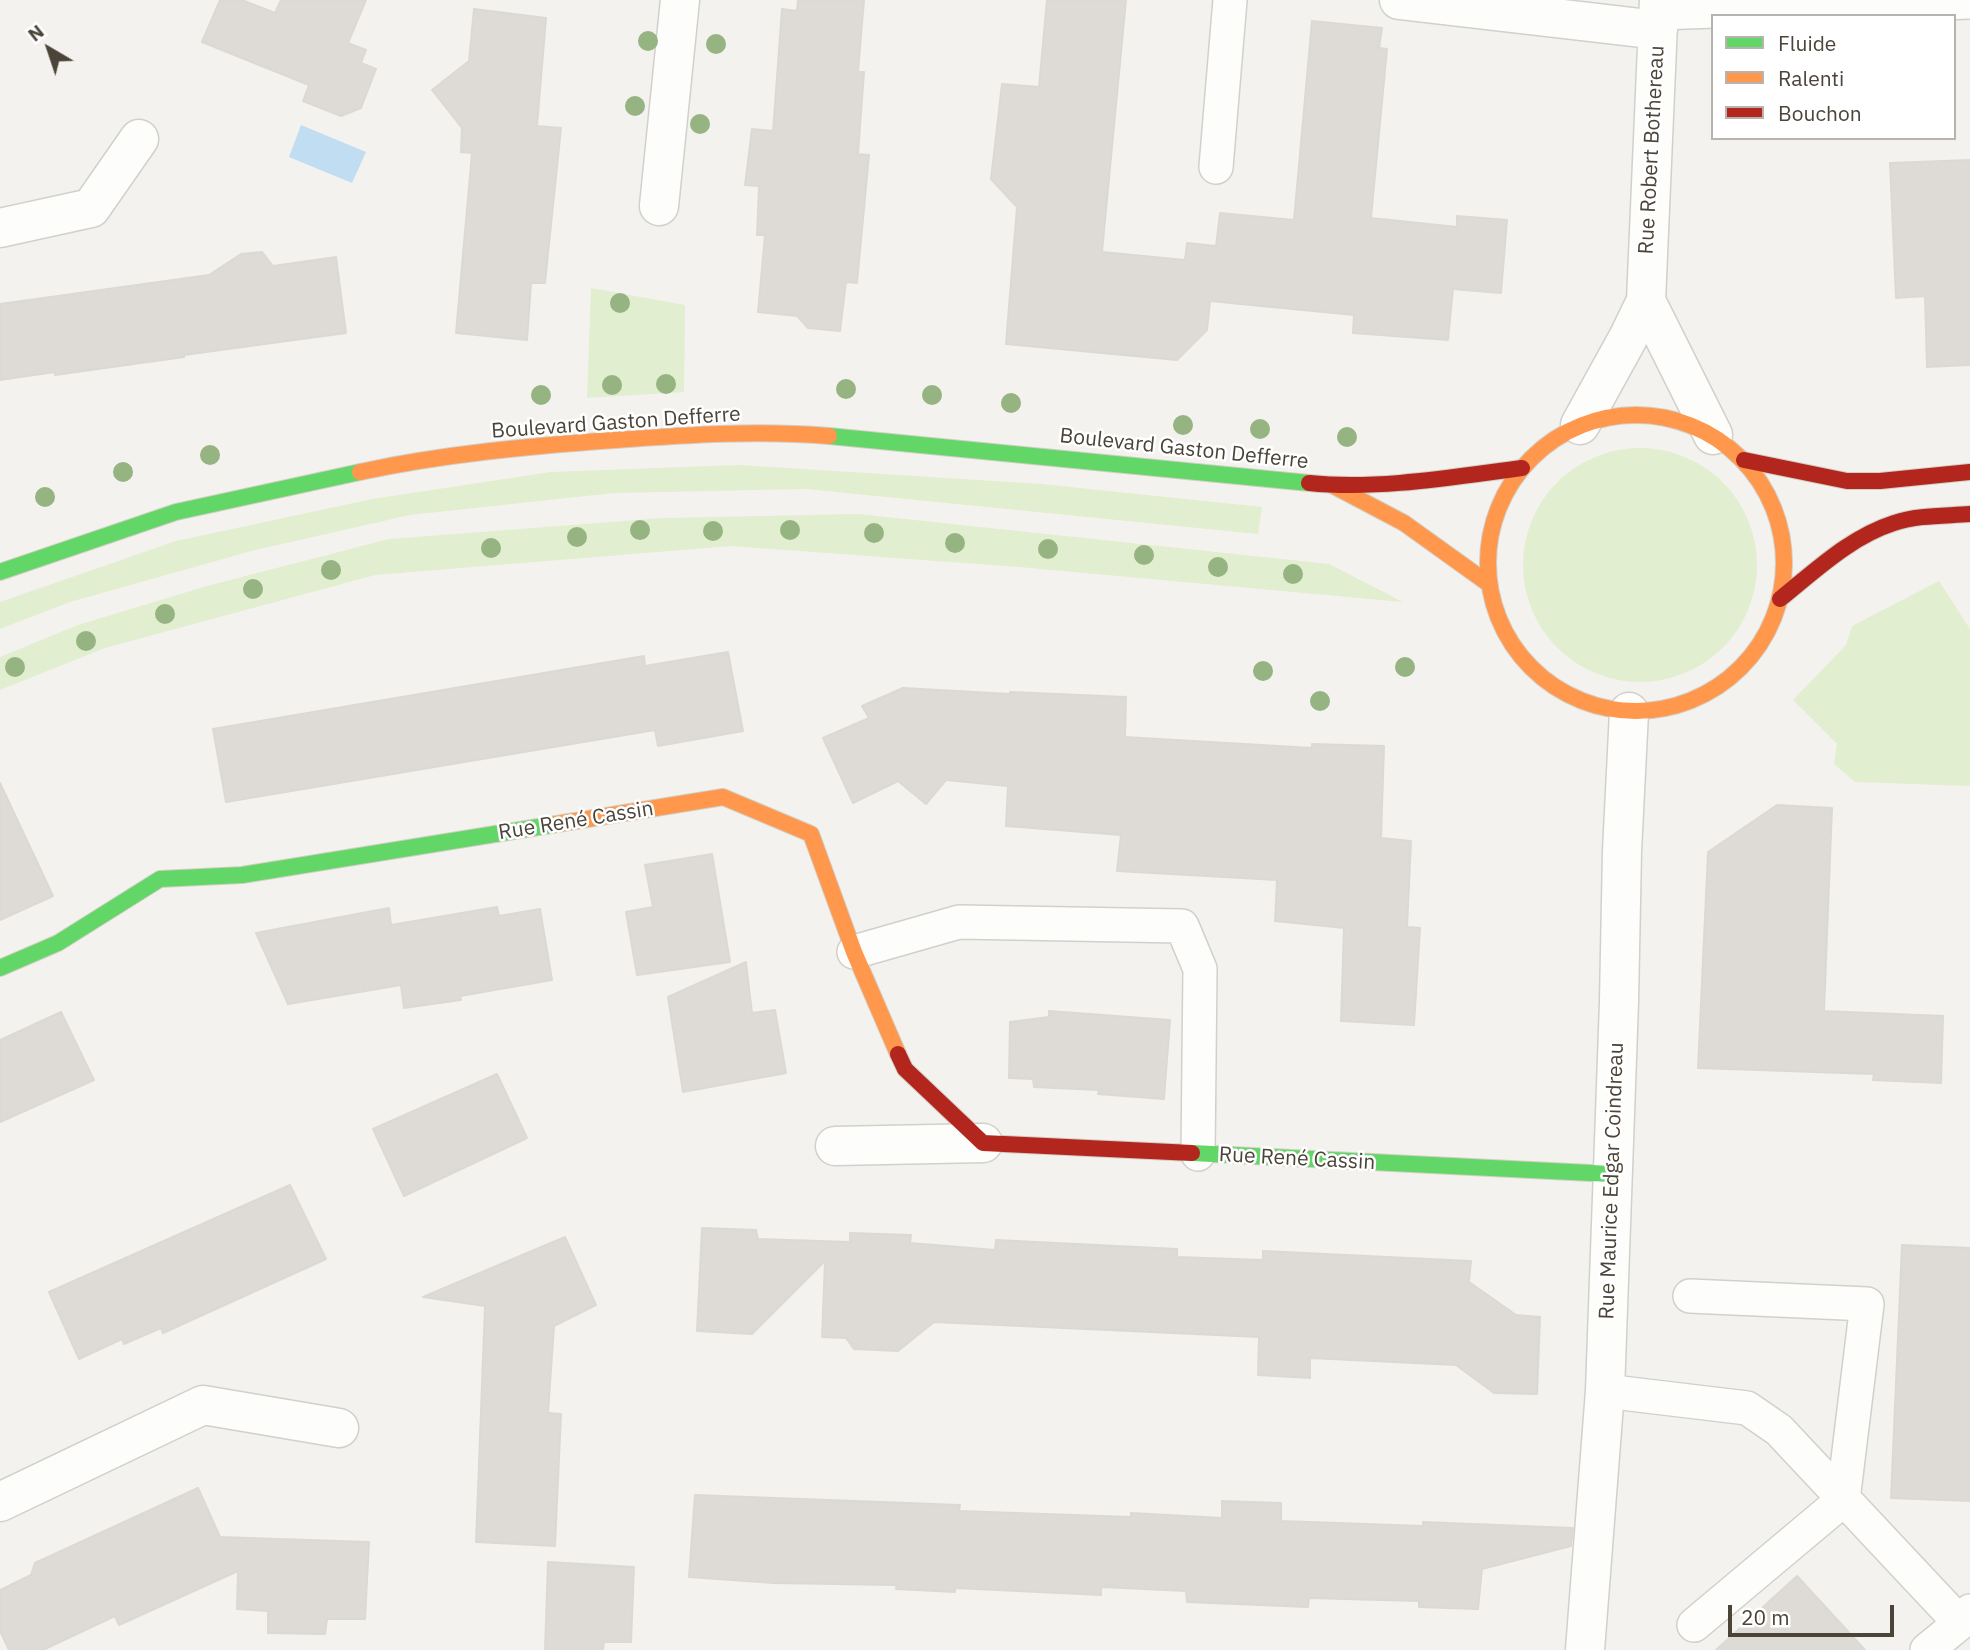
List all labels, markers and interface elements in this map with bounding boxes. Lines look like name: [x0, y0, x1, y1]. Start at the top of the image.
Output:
north arrow: [14, 14, 84, 84]
legend: [1711, 14, 1956, 140]
text: N: [23, 19, 49, 46]
text: Fluide: [1778, 29, 1836, 57]
street label: Rue Robert Bothereau: [1634, 45, 1670, 255]
text: Ralenti: [1778, 64, 1844, 92]
text: Bouchon: [1778, 99, 1862, 127]
street label: Boulevard Gaston Defferre: [490, 402, 742, 444]
street label: Boulevard Gaston Defferre: [1058, 423, 1310, 475]
street label: Rue René Cassin: [497, 796, 655, 846]
street label: Rue Maurice Edgar Coindreau: [1595, 1042, 1629, 1320]
street label: Rue René Cassin: [1218, 1142, 1376, 1176]
scale bar: [1732, 1590, 1898, 1634]
text: 20 m: [1741, 1603, 1790, 1631]

